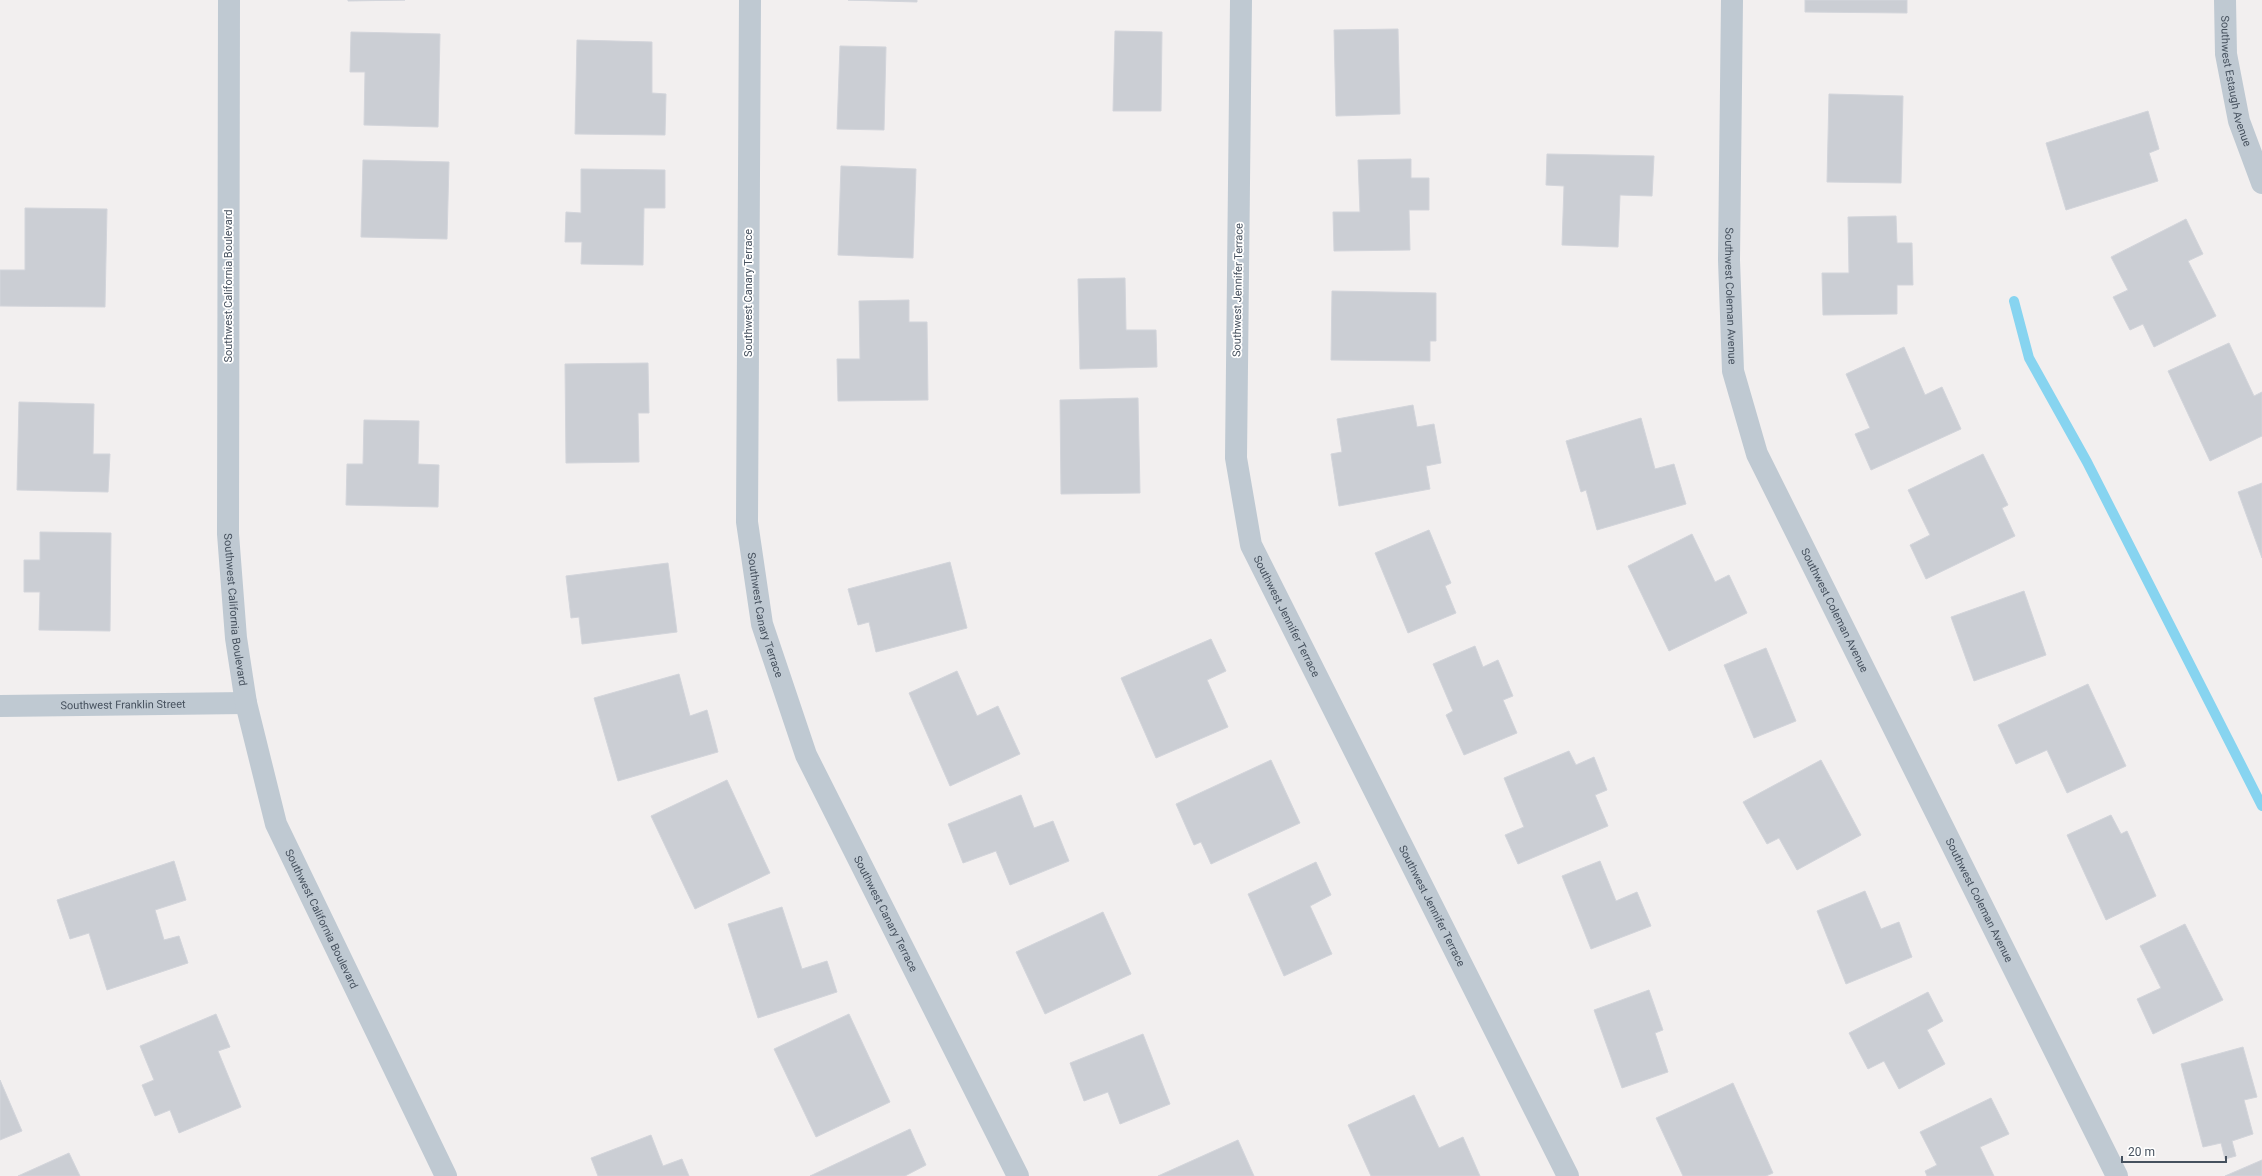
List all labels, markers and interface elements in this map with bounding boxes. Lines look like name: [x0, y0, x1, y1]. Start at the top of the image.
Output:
street label: Southwest Estaugh Avenue: [2219, 15, 2254, 148]
street label: Southwest California Boulevard: [222, 209, 235, 363]
street label: Southwest Jennifer Terrace: [1230, 223, 1246, 357]
street label: Southwest Coleman Avenue: [1722, 227, 1739, 365]
street label: Southwest Canary Terrace: [742, 229, 755, 357]
street label: Southwest California Boulevard: [221, 533, 250, 687]
street label: Southwest Coleman Avenue: [1798, 546, 1871, 675]
street label: Southwest Canary Terrace: [745, 552, 786, 679]
street label: Southwest Jennifer Terrace: [1251, 553, 1323, 679]
street label: Southwest Franklin Street: [60, 697, 186, 712]
street label: Southwest Coleman Avenue: [1943, 836, 2016, 965]
street label: Southwest Jennifer Terrace: [1396, 843, 1468, 969]
street label: Southwest California Boulevard: [283, 847, 361, 991]
street label: Southwest Canary Terrace: [851, 854, 921, 974]
scale bar: [2122, 1138, 2226, 1164]
text: 20 m: [2128, 1145, 2155, 1159]

